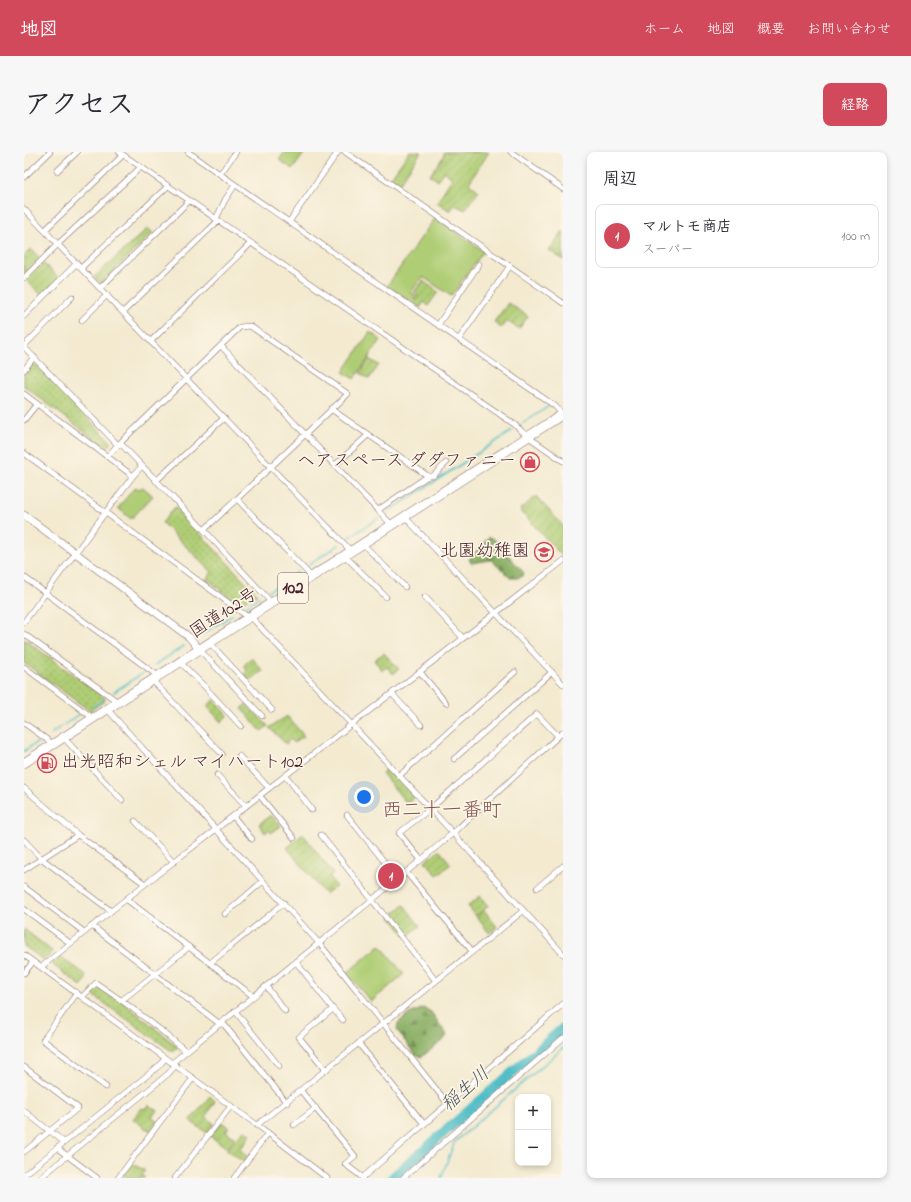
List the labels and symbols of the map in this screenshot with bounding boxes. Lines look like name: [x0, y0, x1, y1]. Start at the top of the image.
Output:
place label: ヘアスペース ダダファニー: [297, 449, 516, 475]
shop icon: ヘアスペース ダダファニー: [519, 451, 541, 473]
place label: 北園幼稚園: [440, 539, 530, 565]
school or university icon: 北園幼稚園: [533, 541, 555, 563]
road number: 102: [278, 573, 308, 603]
street label: 国道102号: [185, 582, 263, 646]
place label: 出光昭和シェル マイハート102: [61, 750, 303, 776]
fuel station icon: 出光昭和シェル マイハート102: [36, 752, 58, 774]
your location: [354, 787, 374, 807]
district label: 西二十一番町: [382, 797, 502, 826]
pin: 1: [378, 861, 404, 891]
water label: 稲生川: [436, 1061, 496, 1119]

